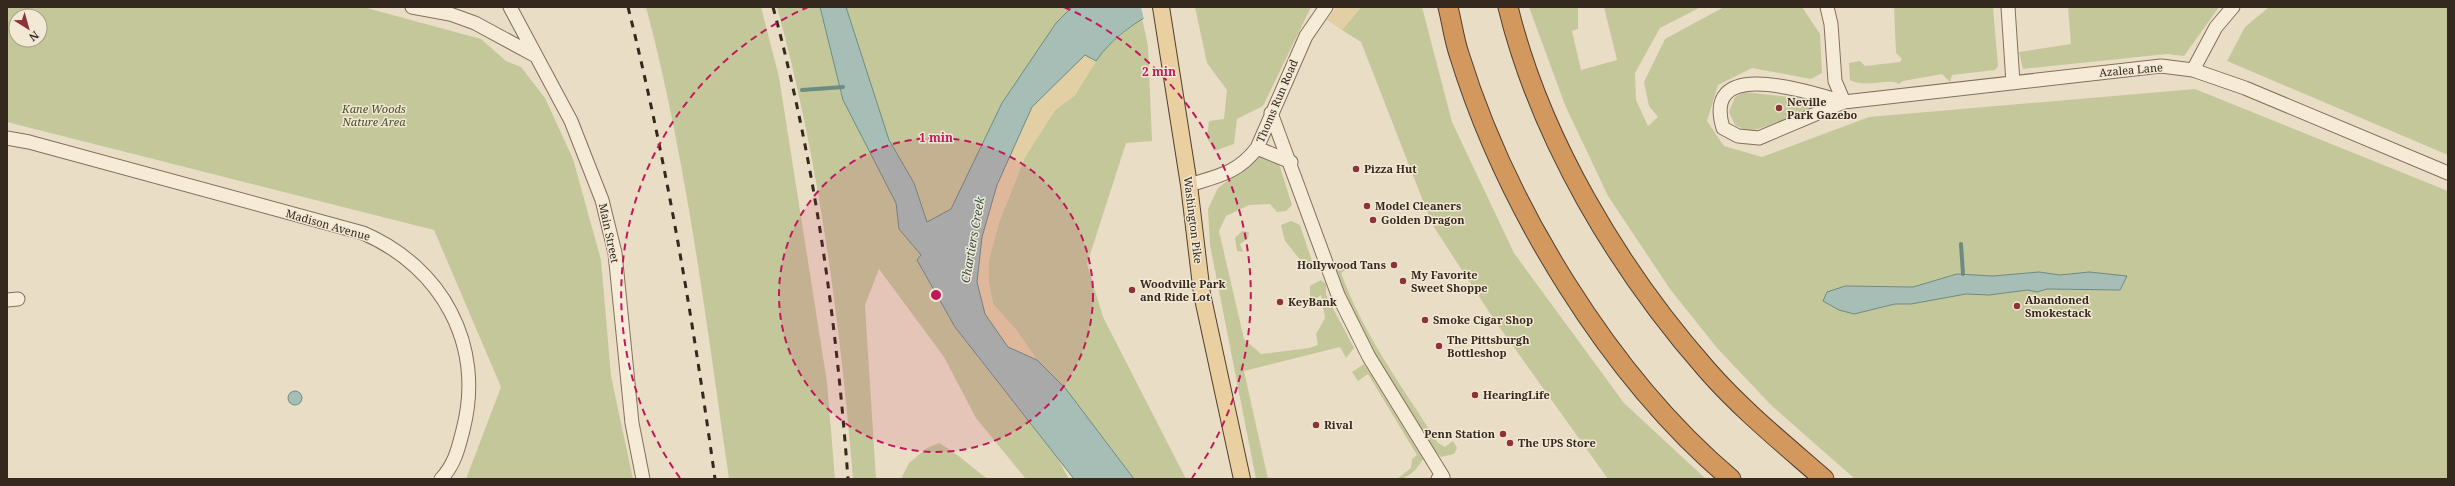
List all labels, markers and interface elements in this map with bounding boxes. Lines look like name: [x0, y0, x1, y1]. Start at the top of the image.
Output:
north arrow: [8, 8, 48, 48]
text: N: [26, 28, 42, 45]
street label: Thoms Run Road: [1252, 57, 1301, 145]
street label: Azalea Lane: [2098, 59, 2164, 80]
text: 2 min: [1142, 63, 1176, 80]
place label: Neville Park Gazebo: [1787, 94, 1858, 122]
park label: Kane Woods Nature Area: [341, 101, 406, 129]
marker: Neville Park Gazebo: [1774, 103, 1784, 113]
text: 1 min: [919, 129, 953, 146]
place label: Pizza Hut: [1364, 161, 1417, 176]
marker: Pizza Hut: [1351, 164, 1361, 174]
street label: Washington Pike: [1181, 175, 1206, 265]
water label: Chartiers Creek: [957, 194, 989, 284]
place label: Model Cleaners: [1375, 198, 1461, 213]
marker: Model Cleaners: [1362, 201, 1372, 211]
street label: Main Street: [596, 202, 623, 264]
street label: Madison Avenue: [284, 205, 372, 244]
place label: Golden Dragon: [1381, 212, 1465, 227]
marker: Golden Dragon: [1368, 215, 1378, 225]
place label: Hollywood Tans: [1297, 257, 1386, 272]
marker: Hollywood Tans: [1389, 260, 1399, 270]
place label: My Favorite Sweet Shoppe: [1411, 267, 1488, 295]
place label: Woodville Park and Ride Lot: [1140, 276, 1226, 304]
marker: My Favorite Sweet Shoppe: [1398, 276, 1408, 286]
marker: Woodville Park and Ride Lot: [1127, 285, 1137, 295]
centre of rings: [929, 288, 943, 302]
place label: Abandoned Smokestack: [2025, 292, 2091, 320]
place label: KeyBank: [1288, 294, 1337, 309]
marker: KeyBank: [1275, 297, 1285, 307]
marker: Abandoned Smokestack: [2012, 301, 2022, 311]
place label: Smoke Cigar Shop: [1433, 312, 1533, 327]
marker: Smoke Cigar Shop: [1420, 315, 1430, 325]
place label: The Pittsburgh Bottleshop: [1447, 332, 1530, 360]
marker: The Pittsburgh Bottleshop: [1434, 341, 1444, 351]
place label: HearingLife: [1483, 387, 1550, 402]
marker: HearingLife: [1470, 390, 1480, 400]
place label: Rival: [1324, 417, 1353, 432]
marker: Rival: [1311, 420, 1321, 430]
place label: Penn Station: [1424, 426, 1496, 441]
marker: Penn Station: [1498, 429, 1508, 439]
place label: The UPS Store: [1518, 435, 1596, 450]
marker: The UPS Store: [1505, 438, 1515, 448]

